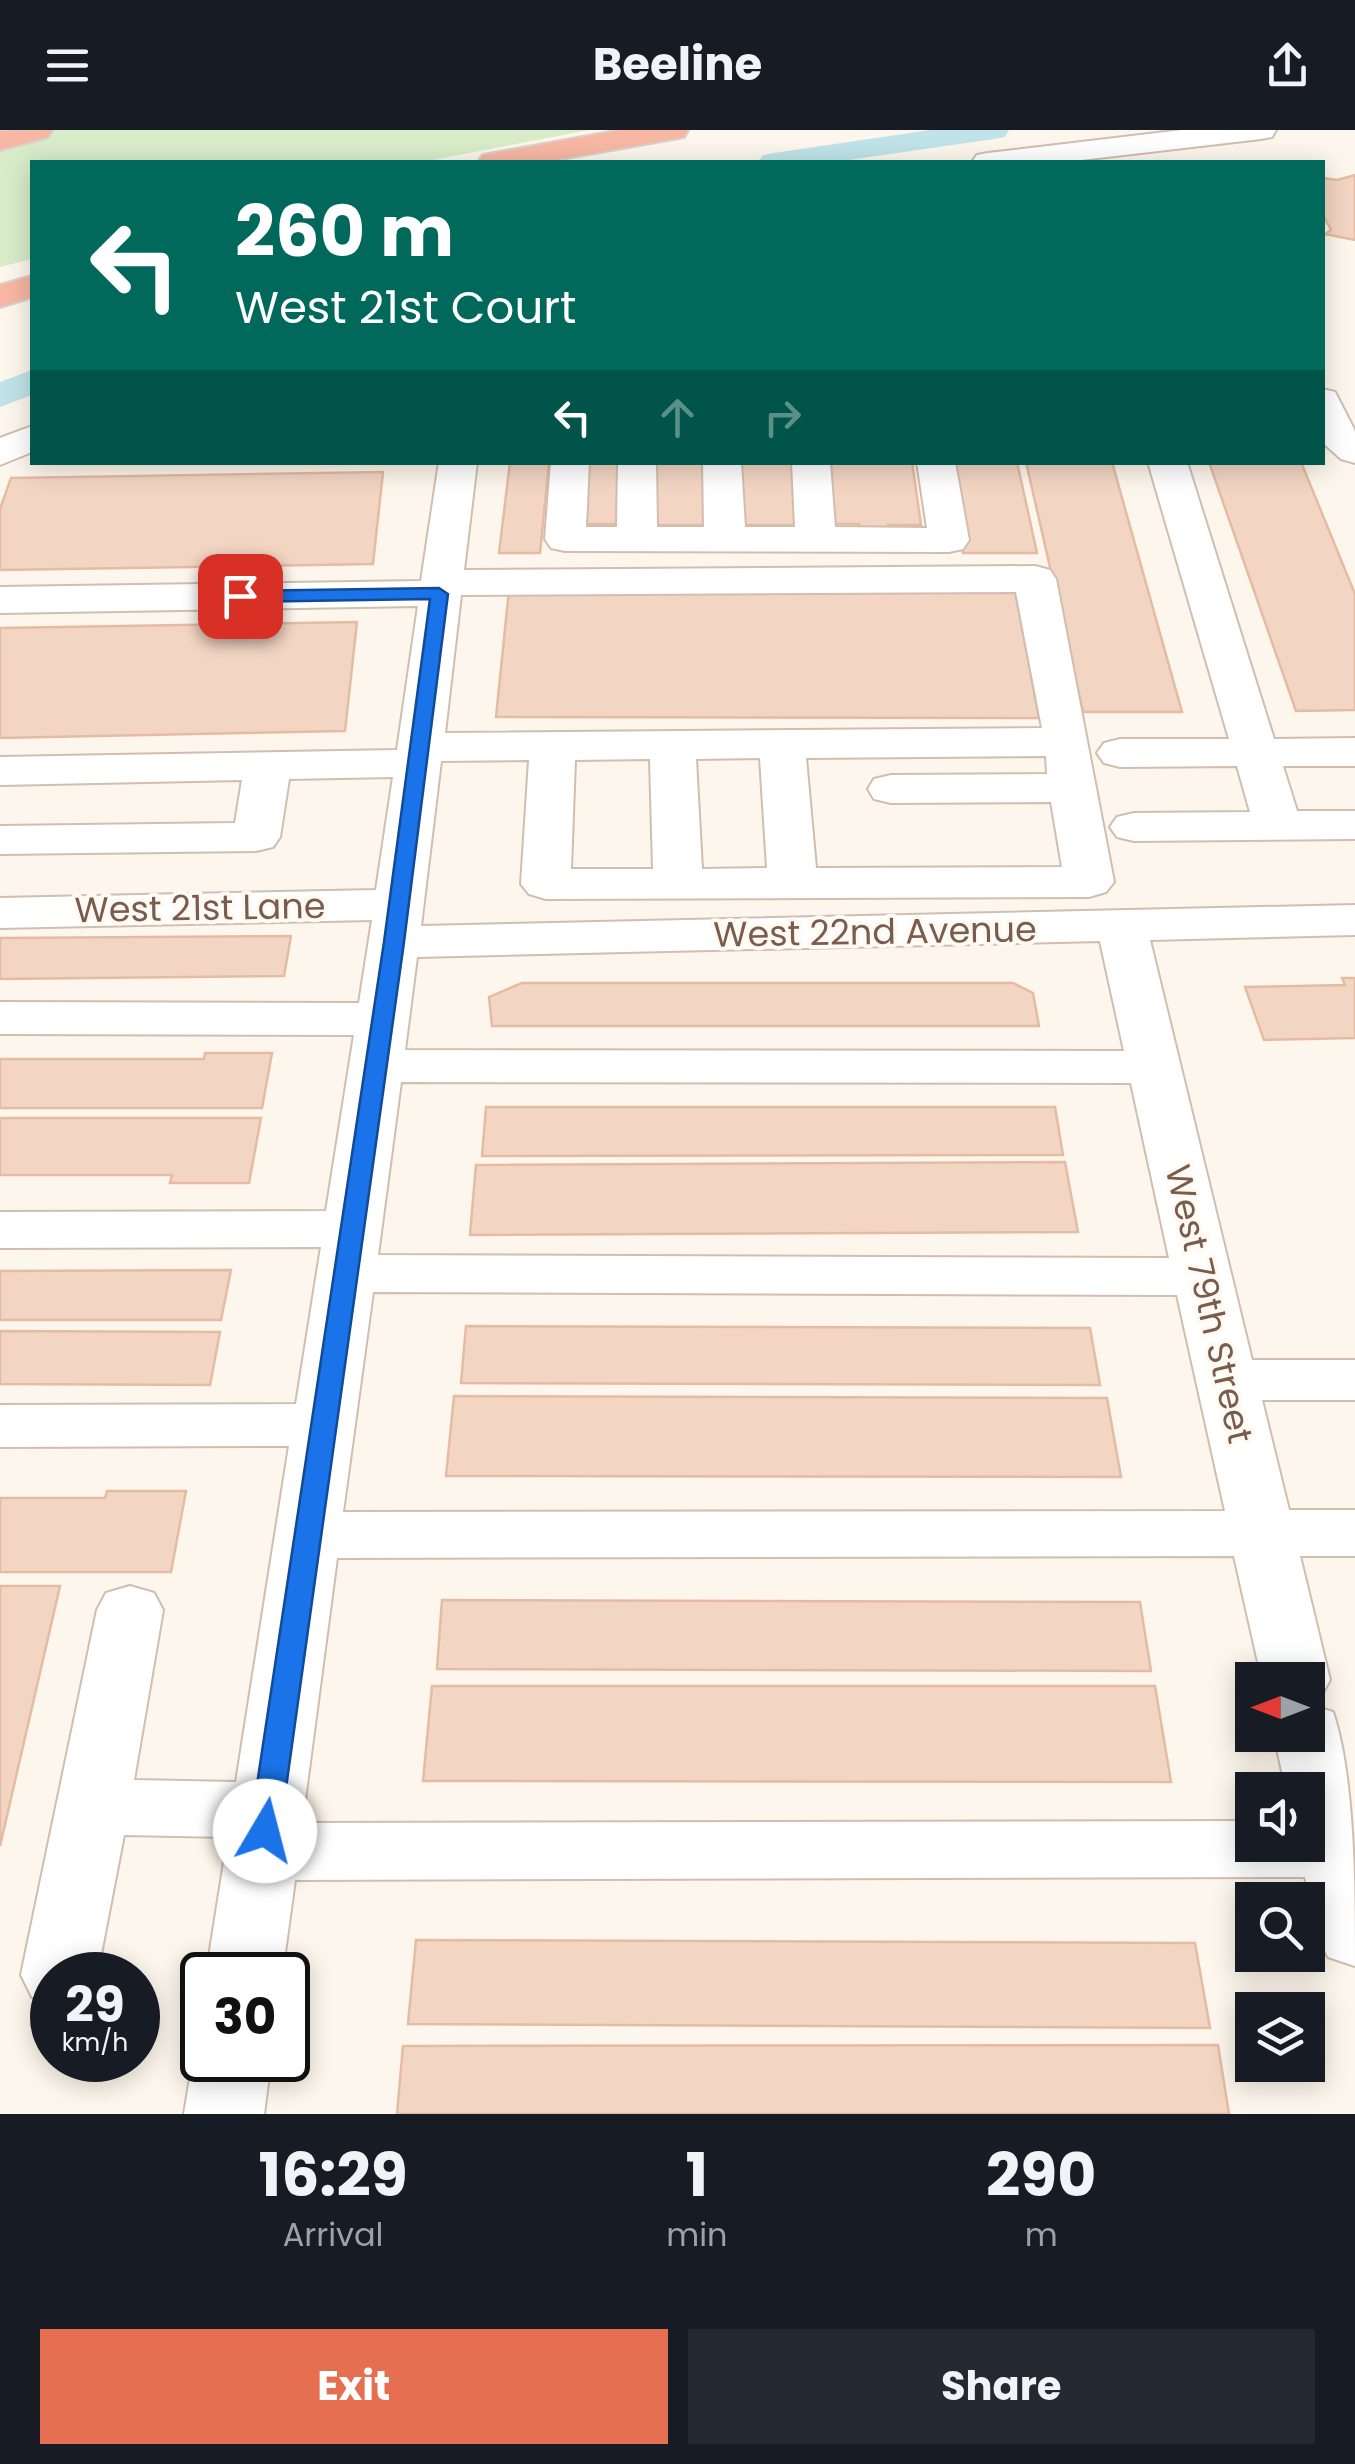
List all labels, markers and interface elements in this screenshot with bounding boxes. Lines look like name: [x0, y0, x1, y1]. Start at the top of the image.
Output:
text: Beeline: [593, 33, 762, 96]
icon: menu: [40, 38, 95, 93]
icon: share: [1260, 38, 1315, 93]
text: 260 m: [235, 182, 454, 281]
icon: left: [70, 200, 200, 330]
text: West 21st Court: [235, 276, 576, 339]
icon: left: [545, 390, 600, 445]
icon: ahead: [650, 390, 705, 445]
icon: right: [755, 390, 810, 445]
pin: [198, 554, 283, 639]
icon: arrive: [213, 569, 268, 624]
street label: West 21st Lane: [74, 881, 326, 934]
street label: West 22nd Avenue: [713, 904, 1037, 959]
street label: West 79th Street: [1154, 1160, 1265, 1448]
north arrow: [1235, 1662, 1325, 1752]
map controls: [1235, 1662, 1325, 2082]
button: sound: [1235, 1772, 1325, 1862]
position arrow: [213, 1779, 317, 1883]
button: search: [1235, 1882, 1325, 1972]
speed limit sign: 30: [180, 1952, 310, 2082]
text: 29: [65, 1969, 125, 2040]
button: layers: [1235, 1992, 1325, 2082]
text: km/h: [62, 2025, 128, 2060]
text: 16:29: [259, 2133, 408, 2217]
text: 1: [686, 2133, 708, 2217]
text: 290: [986, 2133, 1096, 2217]
text: Arrival: [283, 2212, 383, 2257]
text: min: [666, 2212, 727, 2257]
text: m: [1025, 2212, 1058, 2257]
button: Exit: [40, 2329, 668, 2444]
button: Share: [688, 2329, 1315, 2444]

